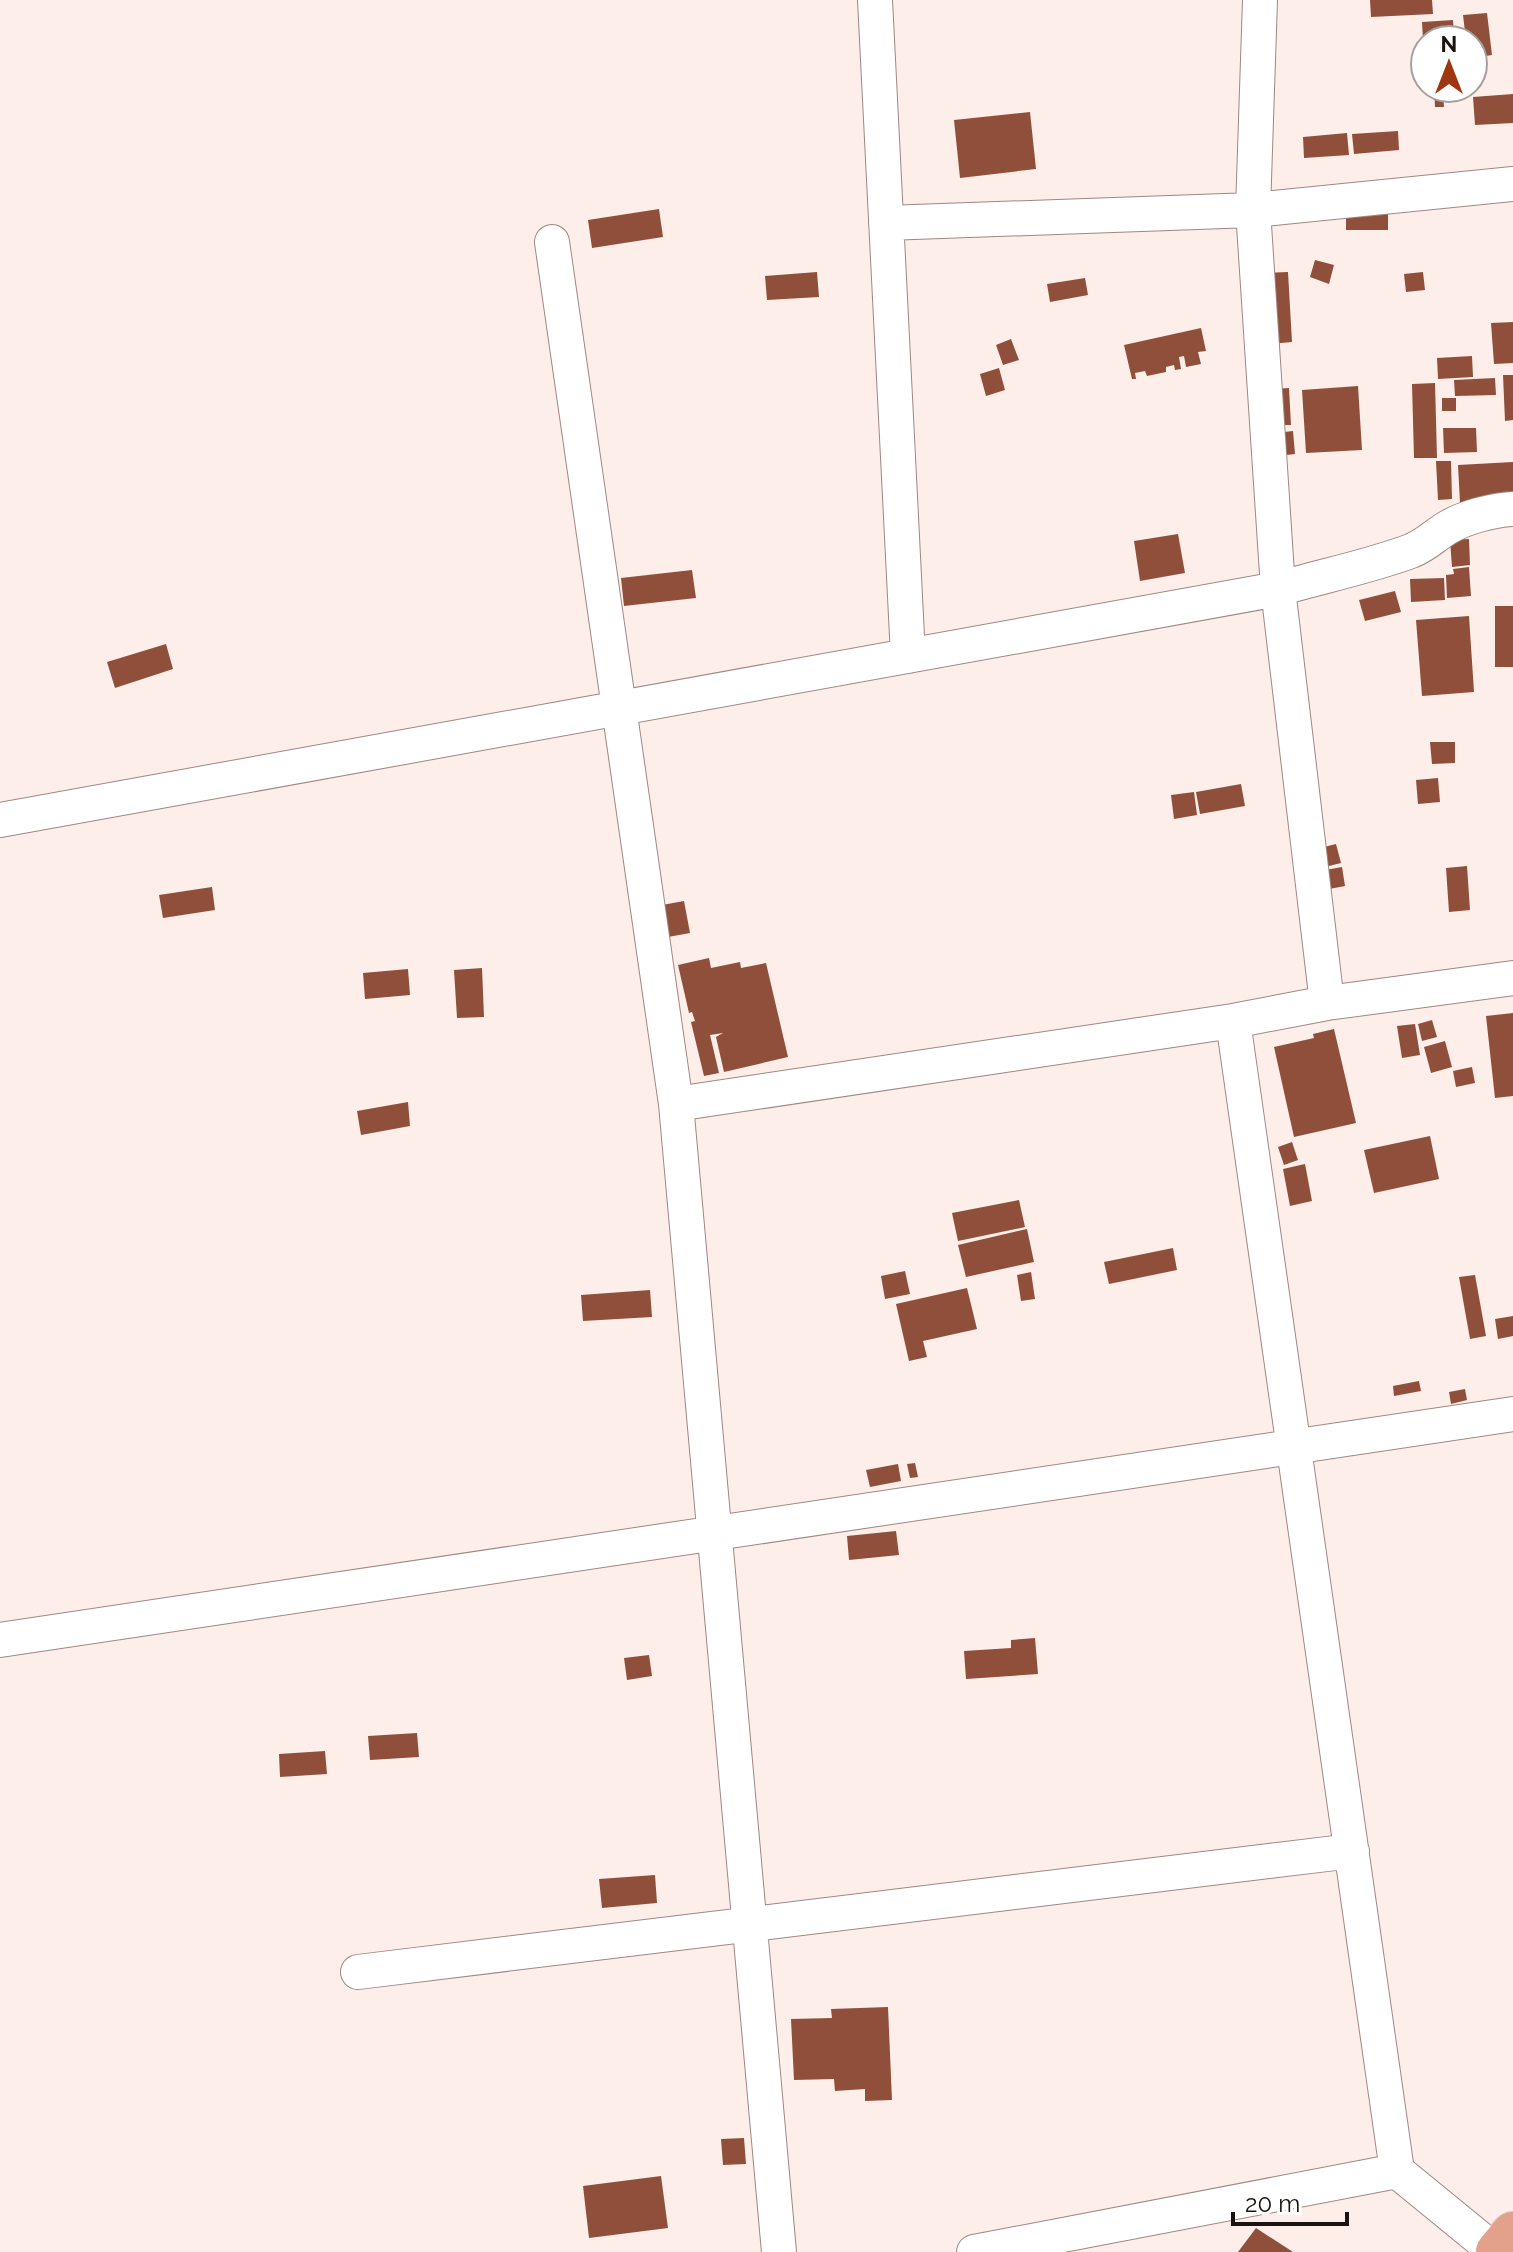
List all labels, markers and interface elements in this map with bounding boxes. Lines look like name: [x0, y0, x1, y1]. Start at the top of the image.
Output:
north arrow: [1409, 24, 1489, 104]
text: N: [1441, 31, 1457, 57]
scale bar: [1233, 2176, 1347, 2226]
text: 20 m: [1245, 2189, 1300, 2218]

